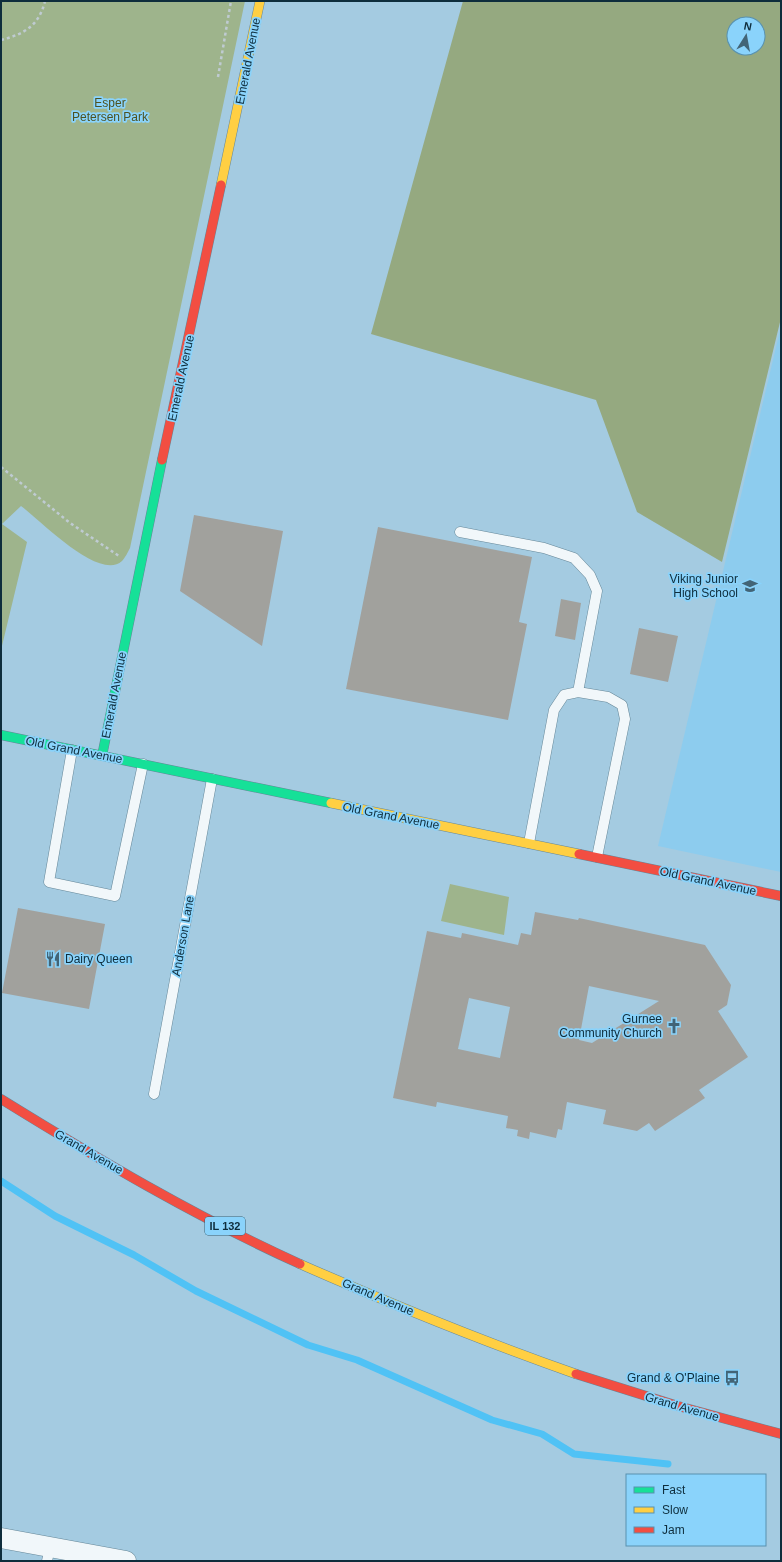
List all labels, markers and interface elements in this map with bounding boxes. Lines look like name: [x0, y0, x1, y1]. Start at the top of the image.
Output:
street label: Emerald Avenue: [233, 16, 263, 105]
north arrow: [726, 16, 766, 56]
text: N: [743, 20, 753, 33]
park label: Esper Petersen Park: [72, 96, 149, 124]
street label: Emerald Avenue: [165, 333, 197, 422]
place label: Viking Junior High School: [670, 572, 738, 600]
school or university icon: Viking Junior High School: [741, 577, 759, 595]
street label: Emerald Avenue: [99, 650, 129, 739]
street label: Old Grand Avenue: [24, 734, 124, 766]
street label: Old Grand Avenue: [341, 800, 441, 832]
street label: Old Grand Avenue: [658, 864, 758, 898]
street label: Anderson Lane: [169, 894, 197, 977]
restaurant icon: Dairy Queen: [44, 950, 62, 968]
place label: Dairy Queen: [65, 952, 132, 966]
place label: Gurnee Community Church: [559, 1012, 662, 1040]
church icon: Gurnee Community Church: [665, 1017, 683, 1035]
street label: Grand Avenue: [52, 1127, 126, 1177]
road number: IL 132: [205, 1217, 245, 1235]
street label: Grand Avenue: [340, 1276, 416, 1319]
bus stop icon: Grand & O'Plaine: [723, 1369, 741, 1387]
place label: Grand & O'Plaine: [627, 1371, 720, 1385]
street label: Grand Avenue: [643, 1390, 721, 1424]
legend: [626, 1474, 766, 1546]
text: Fast: [662, 1483, 686, 1497]
text: Slow: [662, 1503, 688, 1517]
text: Jam: [662, 1523, 685, 1537]

